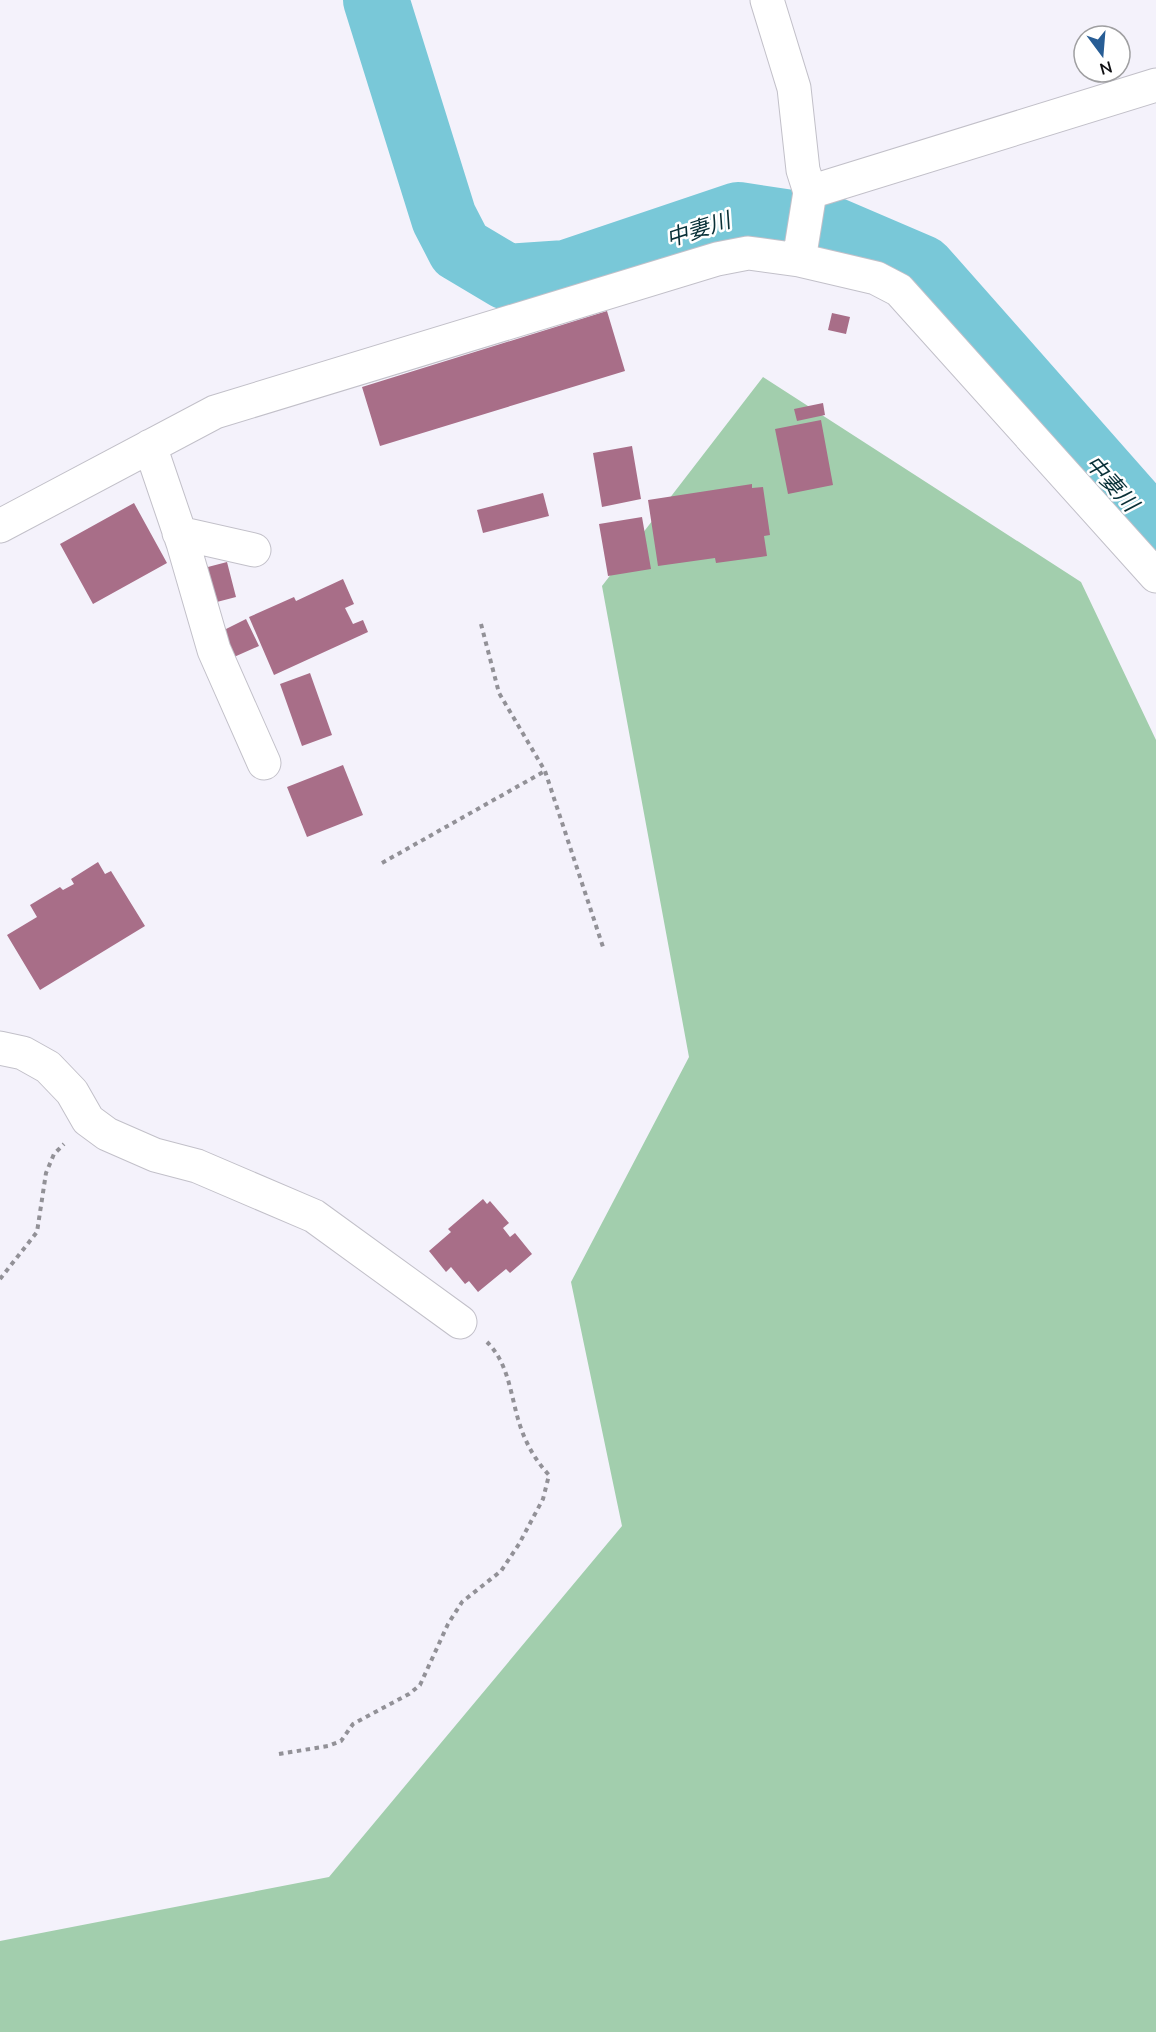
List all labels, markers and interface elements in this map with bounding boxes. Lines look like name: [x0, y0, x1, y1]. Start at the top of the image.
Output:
north arrow: [1072, 24, 1132, 84]
text: N: [1098, 57, 1115, 80]
water label: 中妻川: [662, 205, 736, 253]
water label: 中妻川: [1080, 449, 1146, 518]

